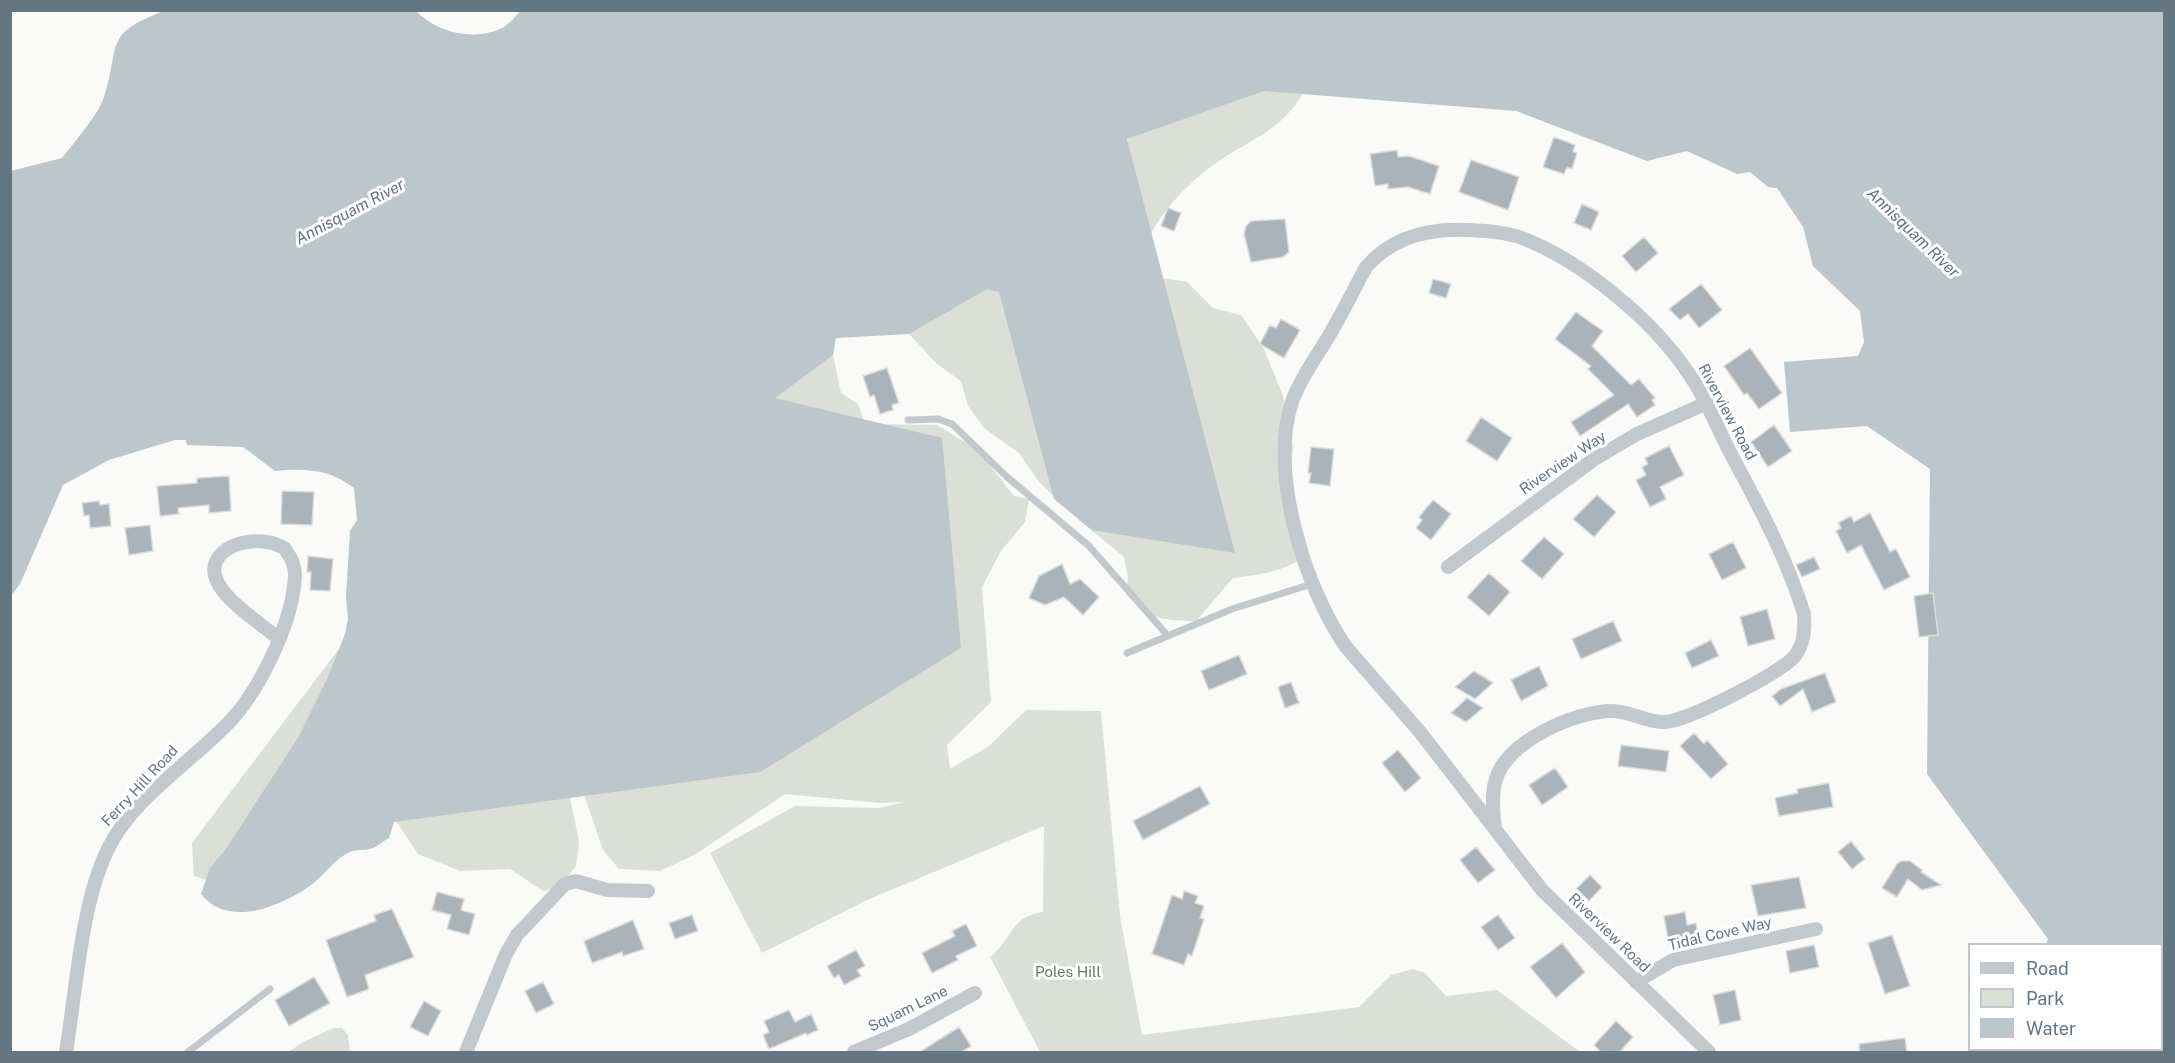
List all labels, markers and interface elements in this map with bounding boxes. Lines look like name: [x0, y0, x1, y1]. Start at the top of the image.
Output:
water label: Annisquam River: [292, 175, 408, 249]
water label: Annisquam River: [1863, 184, 1963, 282]
street label: Riverview Road: [1694, 361, 1760, 463]
street label: Riverview Way: [1516, 427, 1610, 499]
street label: Ferry Hill Road: [98, 742, 182, 830]
street label: Riverview Road: [1565, 890, 1653, 976]
street label: Tidal Cove Way: [1666, 913, 1774, 955]
legend: [1968, 943, 2163, 1051]
text: Road: [2026, 958, 2069, 979]
park label: Poles Hill: [1035, 963, 1101, 981]
street label: Squam Lane: [865, 982, 951, 1036]
text: Park: [2026, 988, 2064, 1009]
text: Water: [2026, 1018, 2076, 1039]

